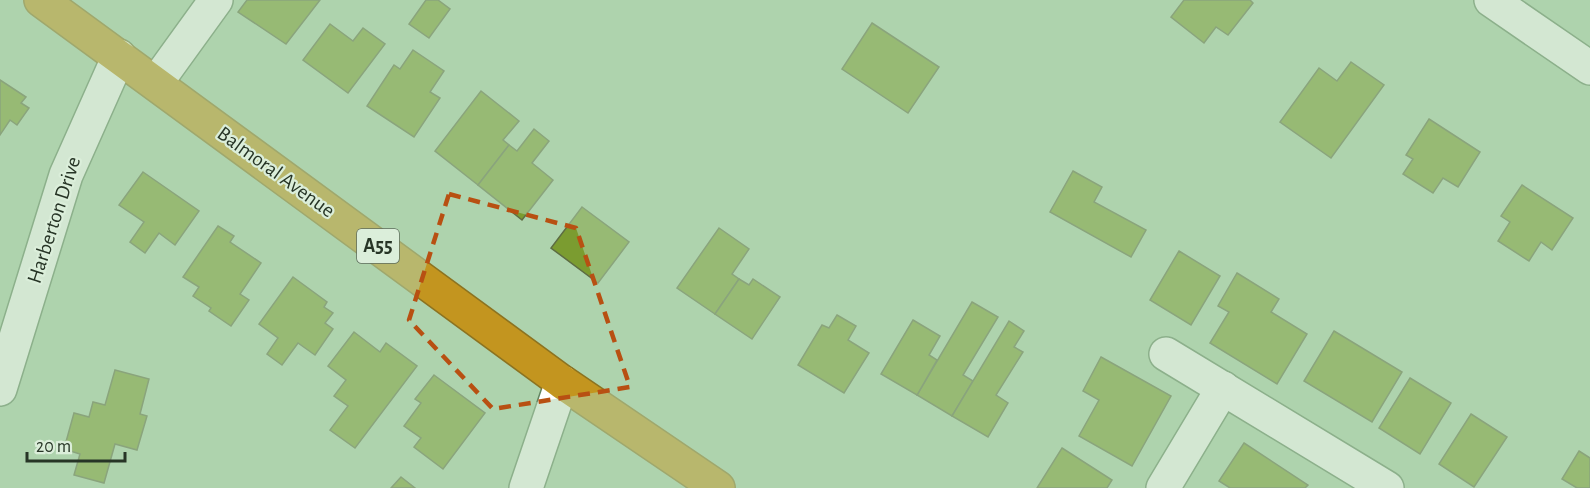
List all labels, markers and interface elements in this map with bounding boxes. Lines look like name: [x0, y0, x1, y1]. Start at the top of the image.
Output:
street label: Balmoral Avenue: [214, 123, 338, 221]
street label: Harberton Drive: [24, 154, 84, 286]
road number: A55: [357, 229, 399, 263]
scale bar: [27, 425, 124, 463]
text: 20 m: [36, 438, 71, 456]

